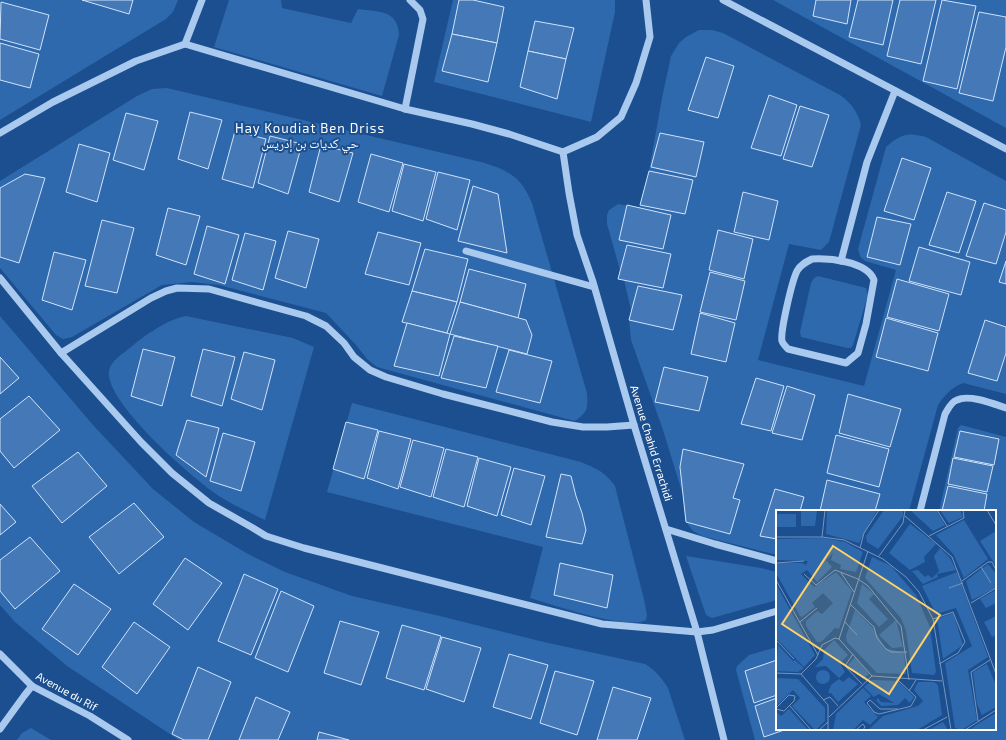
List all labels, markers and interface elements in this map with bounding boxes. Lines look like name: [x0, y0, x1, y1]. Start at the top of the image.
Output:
district label: Hay Koudiat Ben Driss حي كديات بن إدريس: [235, 120, 385, 154]
street label: Avenue Chahid Errachidi: [628, 384, 676, 502]
inset map: [776, 510, 996, 730]
street label: Avenue du Rif: [34, 669, 101, 714]

